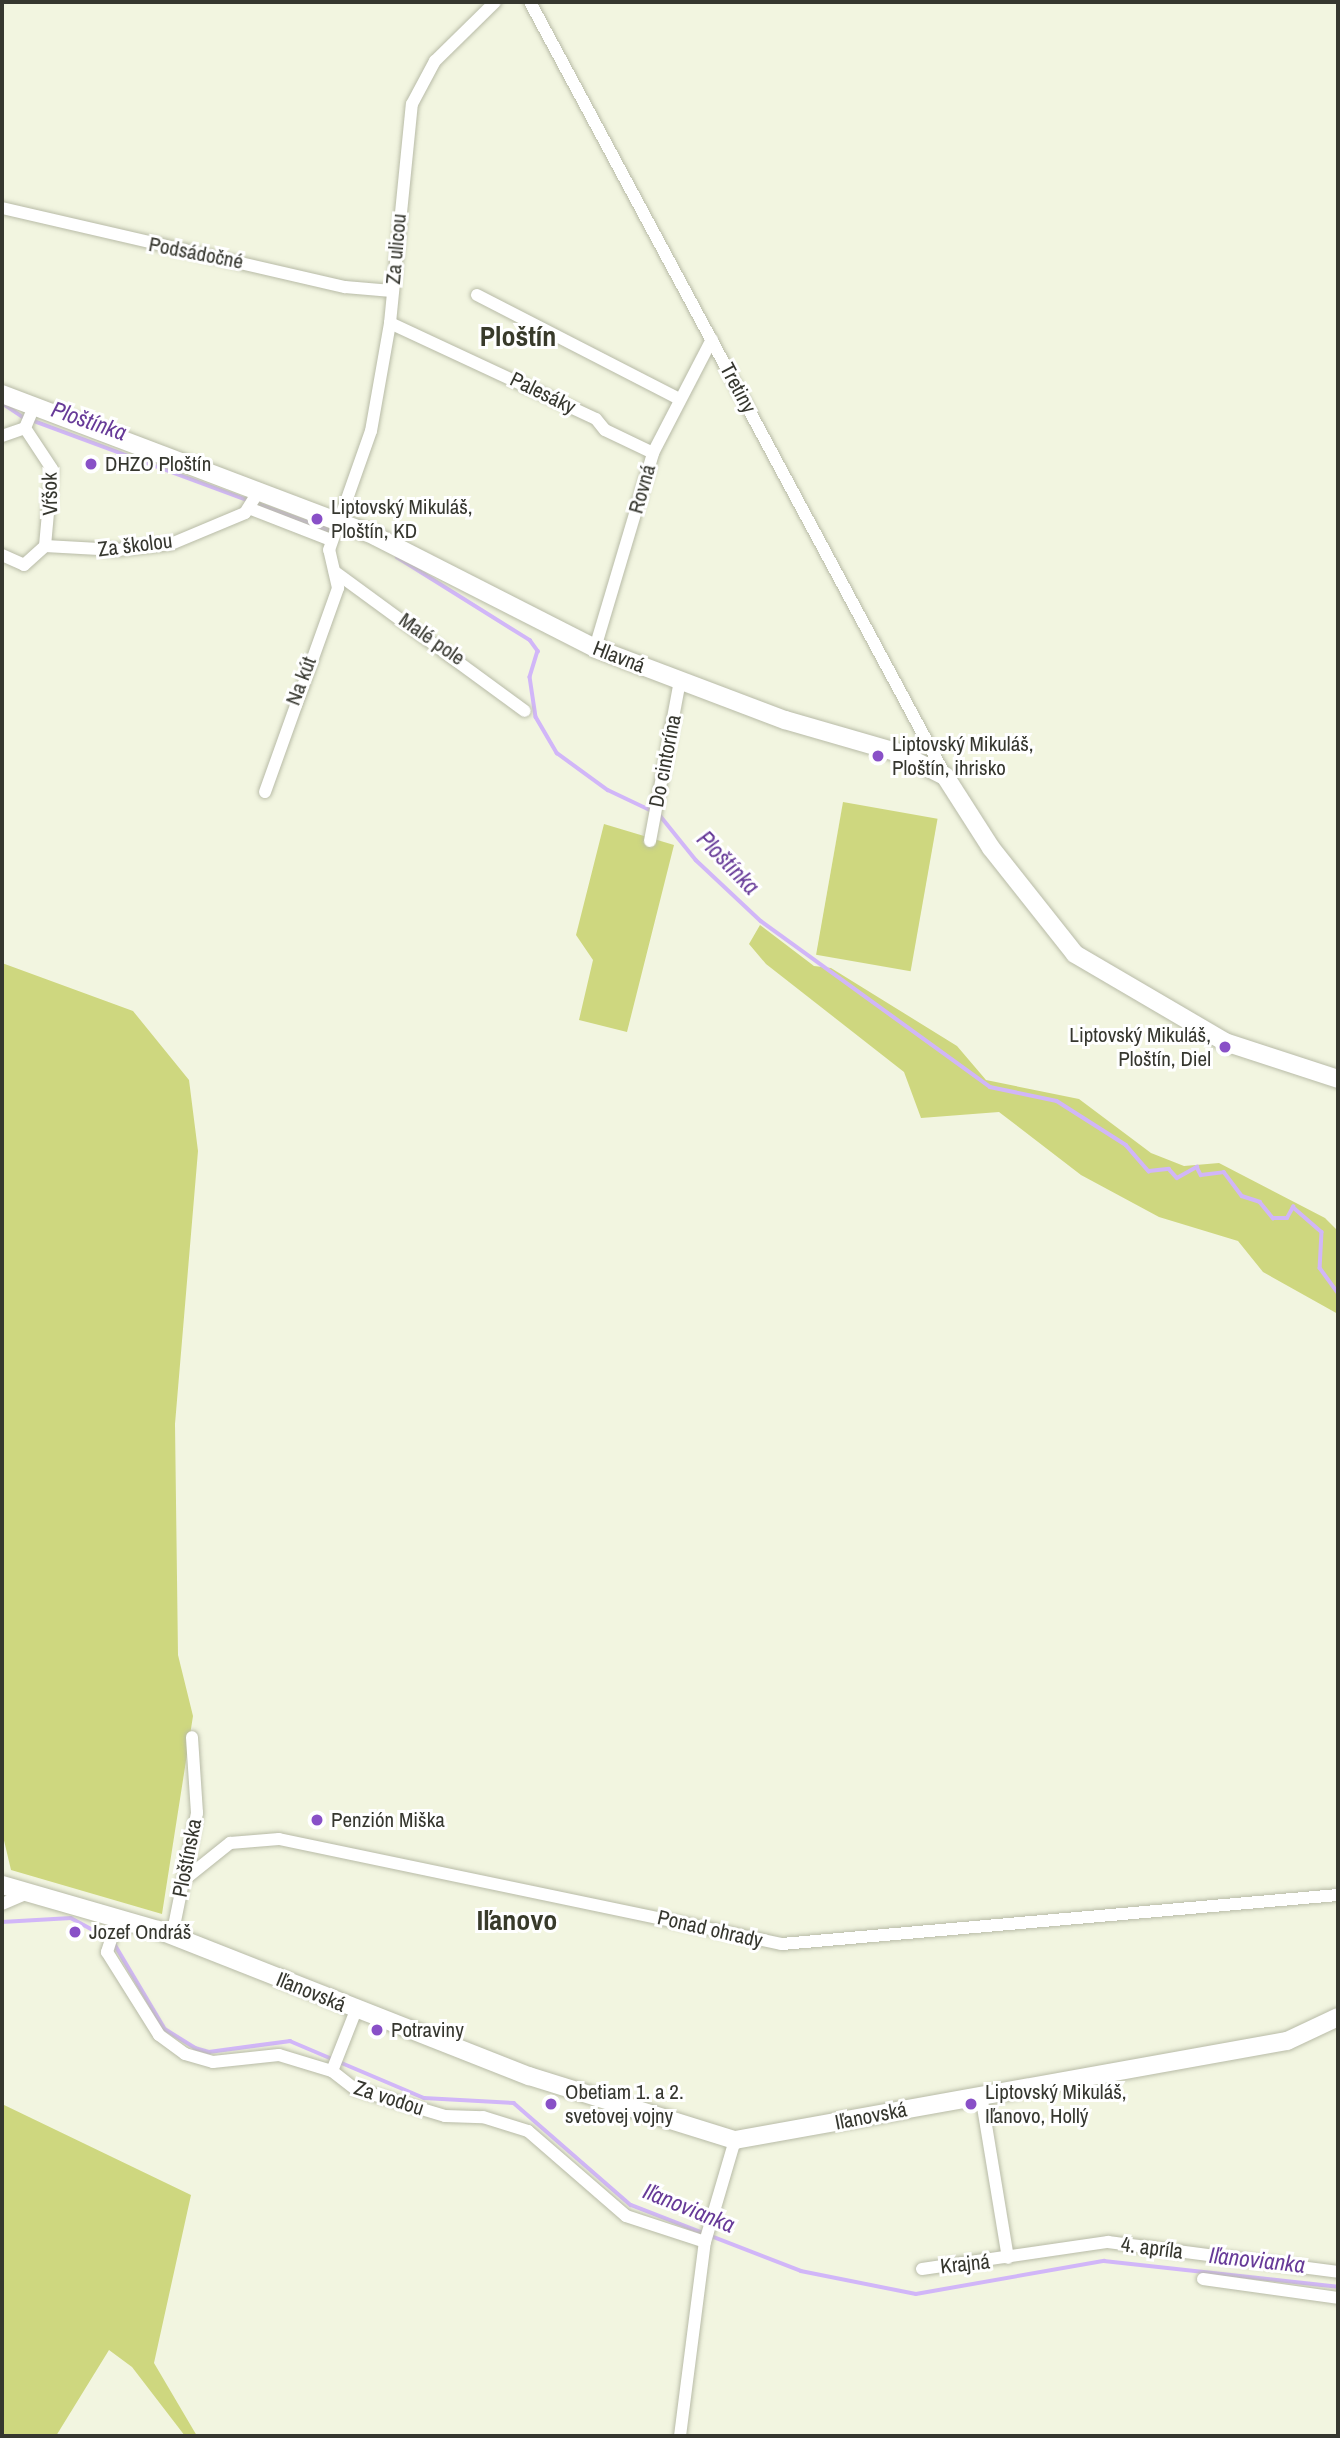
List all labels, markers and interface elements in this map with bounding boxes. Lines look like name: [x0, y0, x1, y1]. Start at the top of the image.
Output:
street label: Za ulicou: [380, 213, 412, 285]
street label: Podsádočné: [147, 231, 245, 275]
district label: Ploštín: [480, 319, 556, 353]
street label: Tretiny: [714, 359, 762, 417]
street label: Palesáky: [506, 366, 580, 420]
water label: Ploštínka: [48, 395, 130, 447]
place label: DHZO Ploštín: [105, 451, 211, 477]
marker: DHZO Ploštín: [83, 456, 99, 472]
street label: Rovná: [623, 462, 661, 516]
street label: Vŕšok: [37, 472, 63, 516]
place label: Liptovský Mikuláš, Ploštín, KD: [331, 494, 473, 544]
marker: Liptovský Mikuláš, Ploštín, KD: [309, 511, 325, 527]
street label: Za školou: [96, 528, 174, 562]
street label: Malé pole: [394, 607, 470, 671]
street label: Hlavná: [589, 636, 649, 678]
street label: Na kút: [280, 653, 322, 709]
street label: Do cintorína: [644, 713, 686, 809]
place label: Liptovský Mikuláš, Ploštín, ihrisko: [892, 731, 1034, 781]
marker: Liptovský Mikuláš, Ploštín, ihrisko: [870, 748, 886, 764]
water label: Ploštínka: [691, 826, 765, 900]
place label: Liptovský Mikuláš, Ploštín, Diel: [1069, 1022, 1211, 1072]
marker: Liptovský Mikuláš, Ploštín, Diel: [1217, 1039, 1233, 1055]
place label: Penzión Miška: [331, 1807, 445, 1833]
marker: Penzión Miška: [309, 1812, 325, 1828]
street label: Ploštínska: [167, 1817, 207, 1899]
district label: Iľanovo: [477, 1903, 557, 1937]
street label: Ponad ohrady: [655, 1905, 765, 1953]
place label: Jozef Ondráš: [89, 1919, 191, 1945]
marker: Jozef Ondráš: [67, 1924, 83, 1940]
street label: Iľanovská: [273, 1967, 349, 2017]
place label: Potraviny: [391, 2017, 464, 2043]
marker: Potraviny: [369, 2022, 385, 2038]
street label: Za vodou: [351, 2075, 427, 2121]
place label: Obetiam 1. a 2. svetovej vojny: [565, 2079, 684, 2129]
place label: Liptovský Mikuláš, Iľanovo, Hollý: [985, 2079, 1127, 2129]
marker: Obetiam 1. a 2. svetovej vojny: [543, 2096, 559, 2112]
marker: Liptovský Mikuláš, Iľanovo, Hollý: [963, 2096, 979, 2112]
street label: Iľanovská: [833, 2097, 909, 2135]
water label: Iľanovianka: [639, 2177, 739, 2239]
street label: 4. apríla: [1120, 2232, 1184, 2264]
water label: Iľanovianka: [1208, 2241, 1306, 2279]
street label: Krajná: [939, 2249, 991, 2279]

